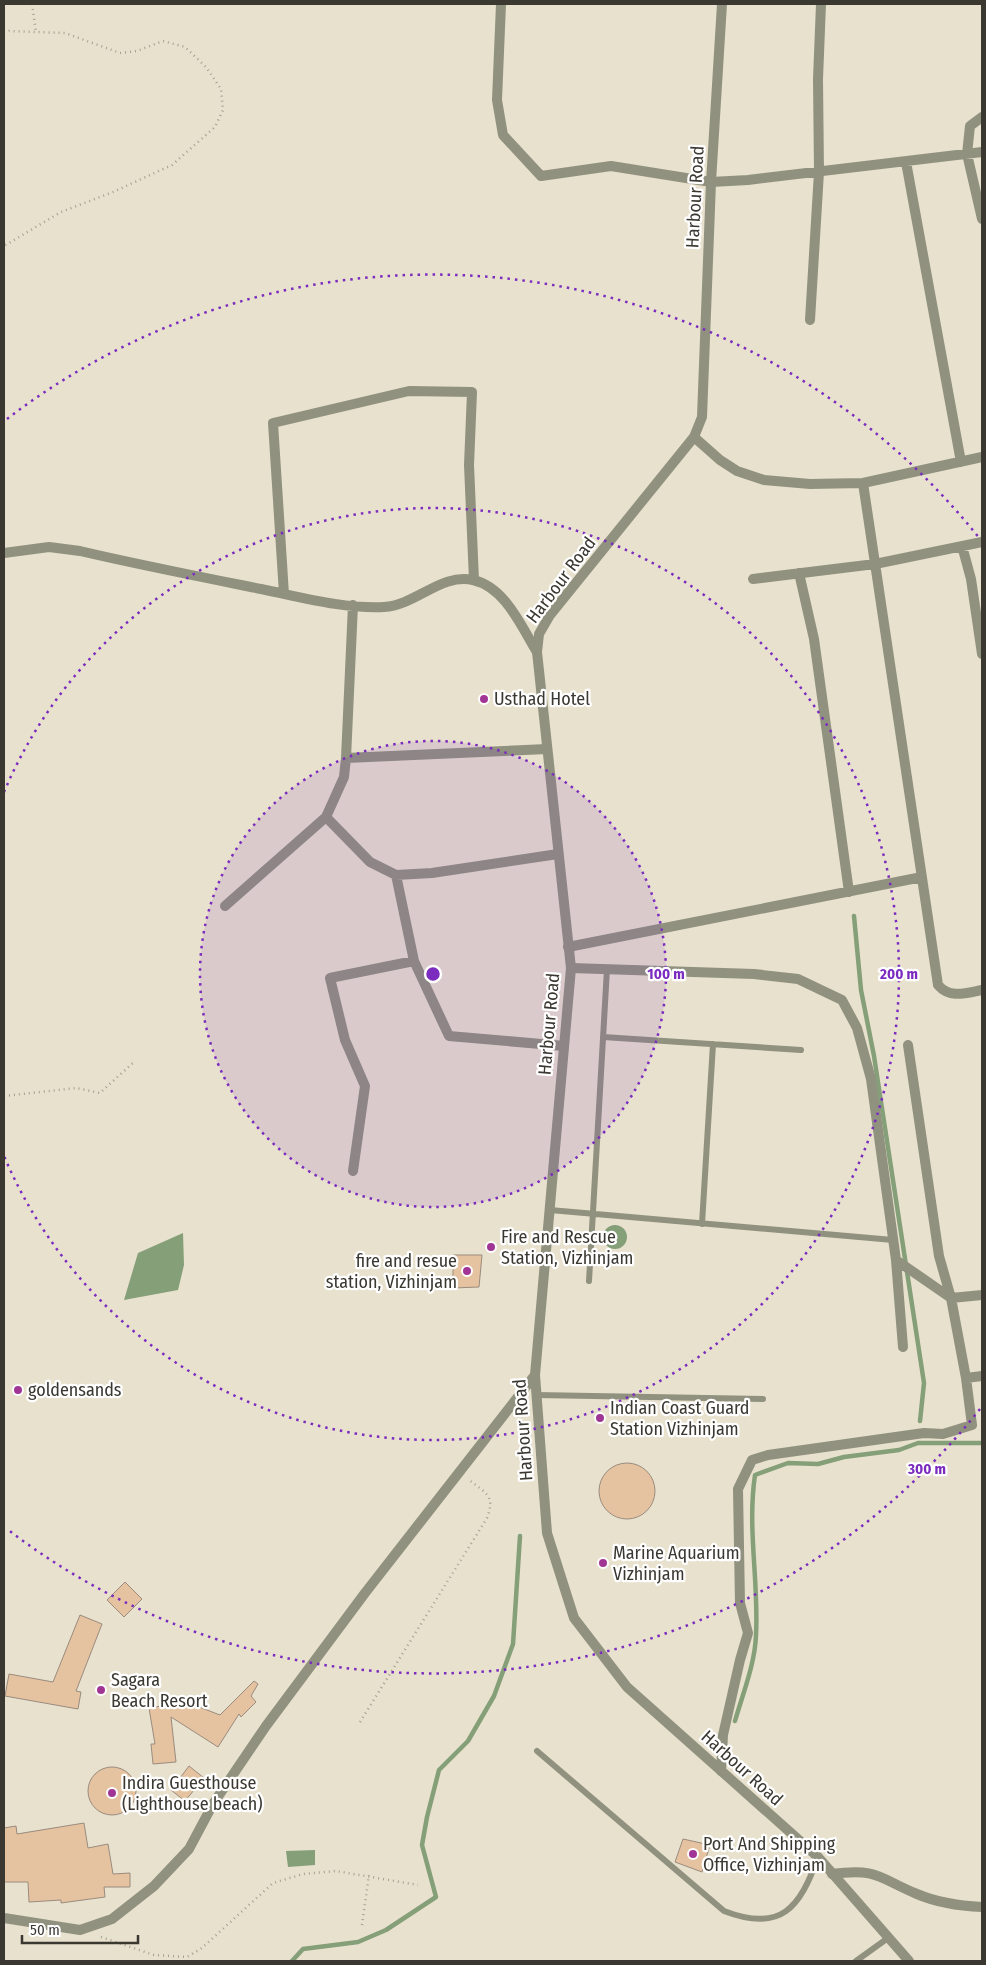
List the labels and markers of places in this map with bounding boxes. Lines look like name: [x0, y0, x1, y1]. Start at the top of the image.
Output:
place label: Usthad Hotel: [494, 688, 590, 710]
marker: Usthad Hotel: [478, 693, 490, 705]
centre of rings: [424, 965, 442, 983]
place label: Fire and Rescue Station, Vizhinjam: [501, 1226, 633, 1269]
marker: Fire and Rescue Station, Vizhinjam: [485, 1241, 497, 1253]
place label: fire and resue station, Vizhinjam: [326, 1250, 457, 1293]
marker: fire and resue station, Vizhinjam: [461, 1265, 473, 1277]
place label: goldensands: [28, 1379, 122, 1401]
marker: goldensands: [12, 1384, 24, 1396]
place label: Indian Coast Guard Station Vizhinjam: [610, 1397, 749, 1440]
marker: Indian Coast Guard Station Vizhinjam: [594, 1412, 606, 1424]
place label: Marine Aquarium Vizhinjam: [613, 1542, 739, 1585]
marker: Marine Aquarium Vizhinjam: [597, 1557, 609, 1569]
place label: Sagara Beach Resort: [111, 1669, 208, 1712]
marker: Sagara Beach Resort: [95, 1684, 107, 1696]
place label: Indira Guesthouse (Lighthouse beach): [122, 1772, 262, 1815]
marker: Indira Guesthouse (Lighthouse beach): [106, 1787, 118, 1799]
place label: Port And Shipping Office, Vizhinjam: [703, 1833, 836, 1876]
marker: Port And Shipping Office, Vizhinjam: [687, 1848, 699, 1860]

